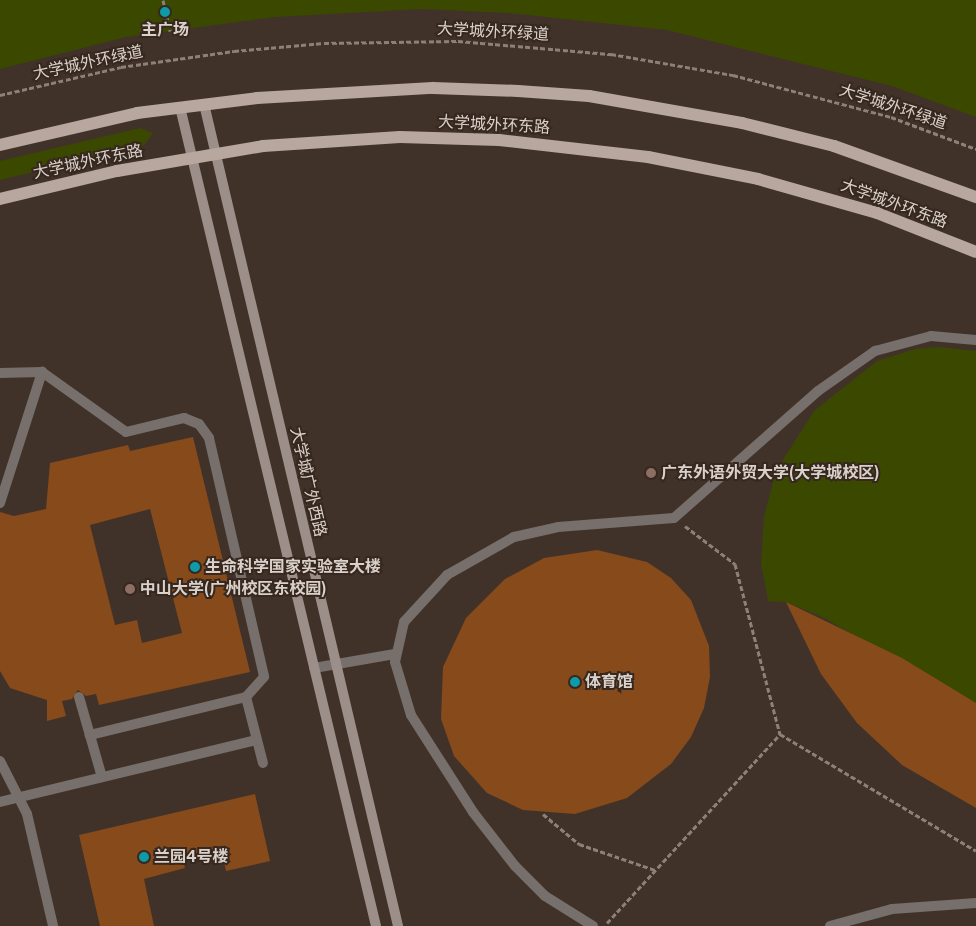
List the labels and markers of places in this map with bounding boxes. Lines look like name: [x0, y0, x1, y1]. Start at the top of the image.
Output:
marker: 主广场: [159, 6, 171, 18]
place label: 主广场: [141, 20, 189, 40]
place label: 广东外语外贸大学(大学城校区): [661, 463, 880, 483]
marker: 广东外语外贸大学(大学城校区): [645, 467, 657, 479]
place label: 生命科学国家实验室大楼: [205, 557, 381, 577]
marker: 生命科学国家实验室大楼: [189, 561, 201, 573]
place label: 中山大学(广州校区东校园): [140, 579, 327, 599]
marker: 中山大学(广州校区东校园): [124, 583, 136, 595]
place label: 体育馆: [585, 672, 633, 692]
marker: 体育馆: [569, 676, 581, 688]
place label: 兰园4号楼: [154, 847, 228, 867]
marker: 兰园4号楼: [138, 851, 150, 863]

